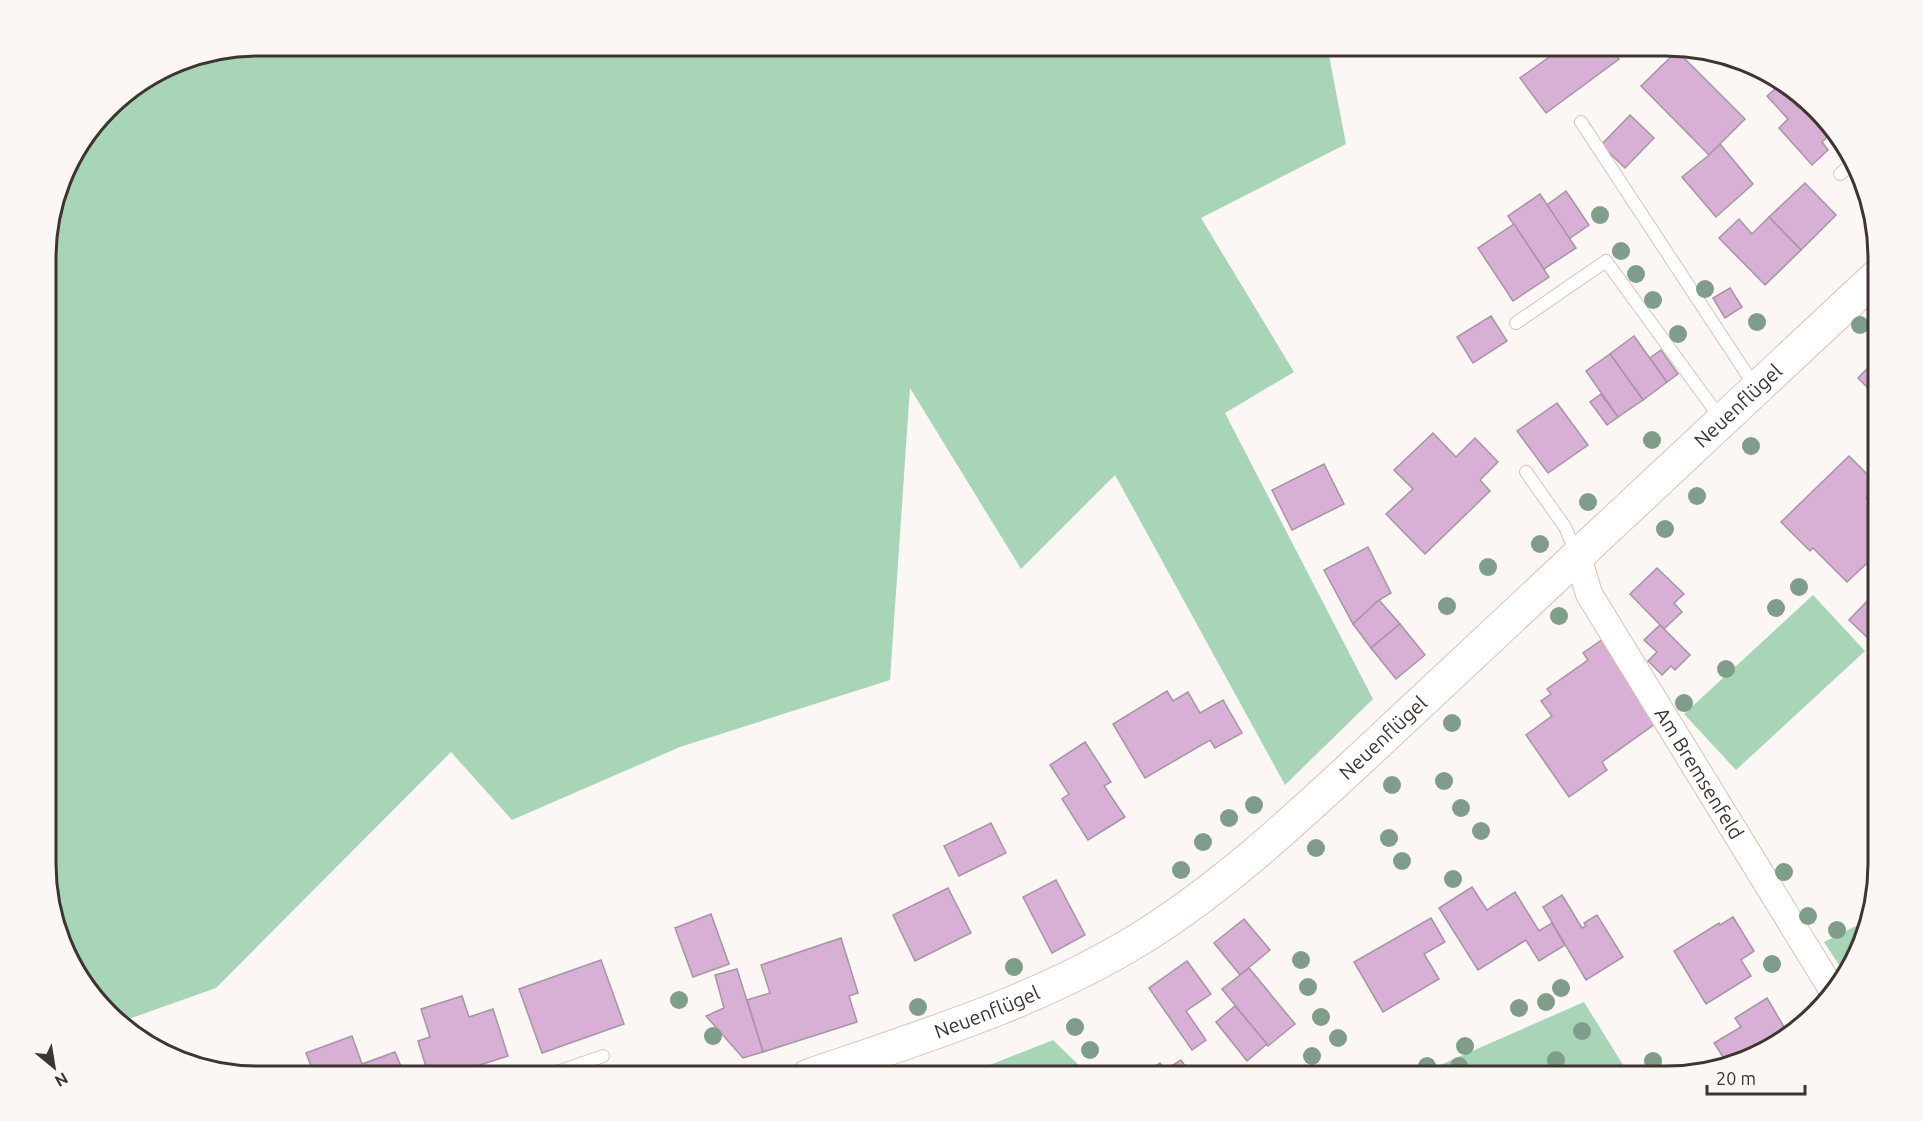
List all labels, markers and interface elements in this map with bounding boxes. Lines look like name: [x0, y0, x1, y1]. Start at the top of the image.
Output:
street label: Neuenflügel: [1689, 359, 1786, 452]
street label: Neuenflügel: [1334, 691, 1431, 784]
street label: Am Bremsenfeld: [1650, 703, 1749, 843]
street label: Neuenflügel: [931, 981, 1043, 1043]
north arrow: [24, 1037, 84, 1097]
scale bar: [1707, 1058, 1804, 1096]
text: 20 m: [1716, 1068, 1756, 1088]
text: N: [52, 1069, 71, 1091]

